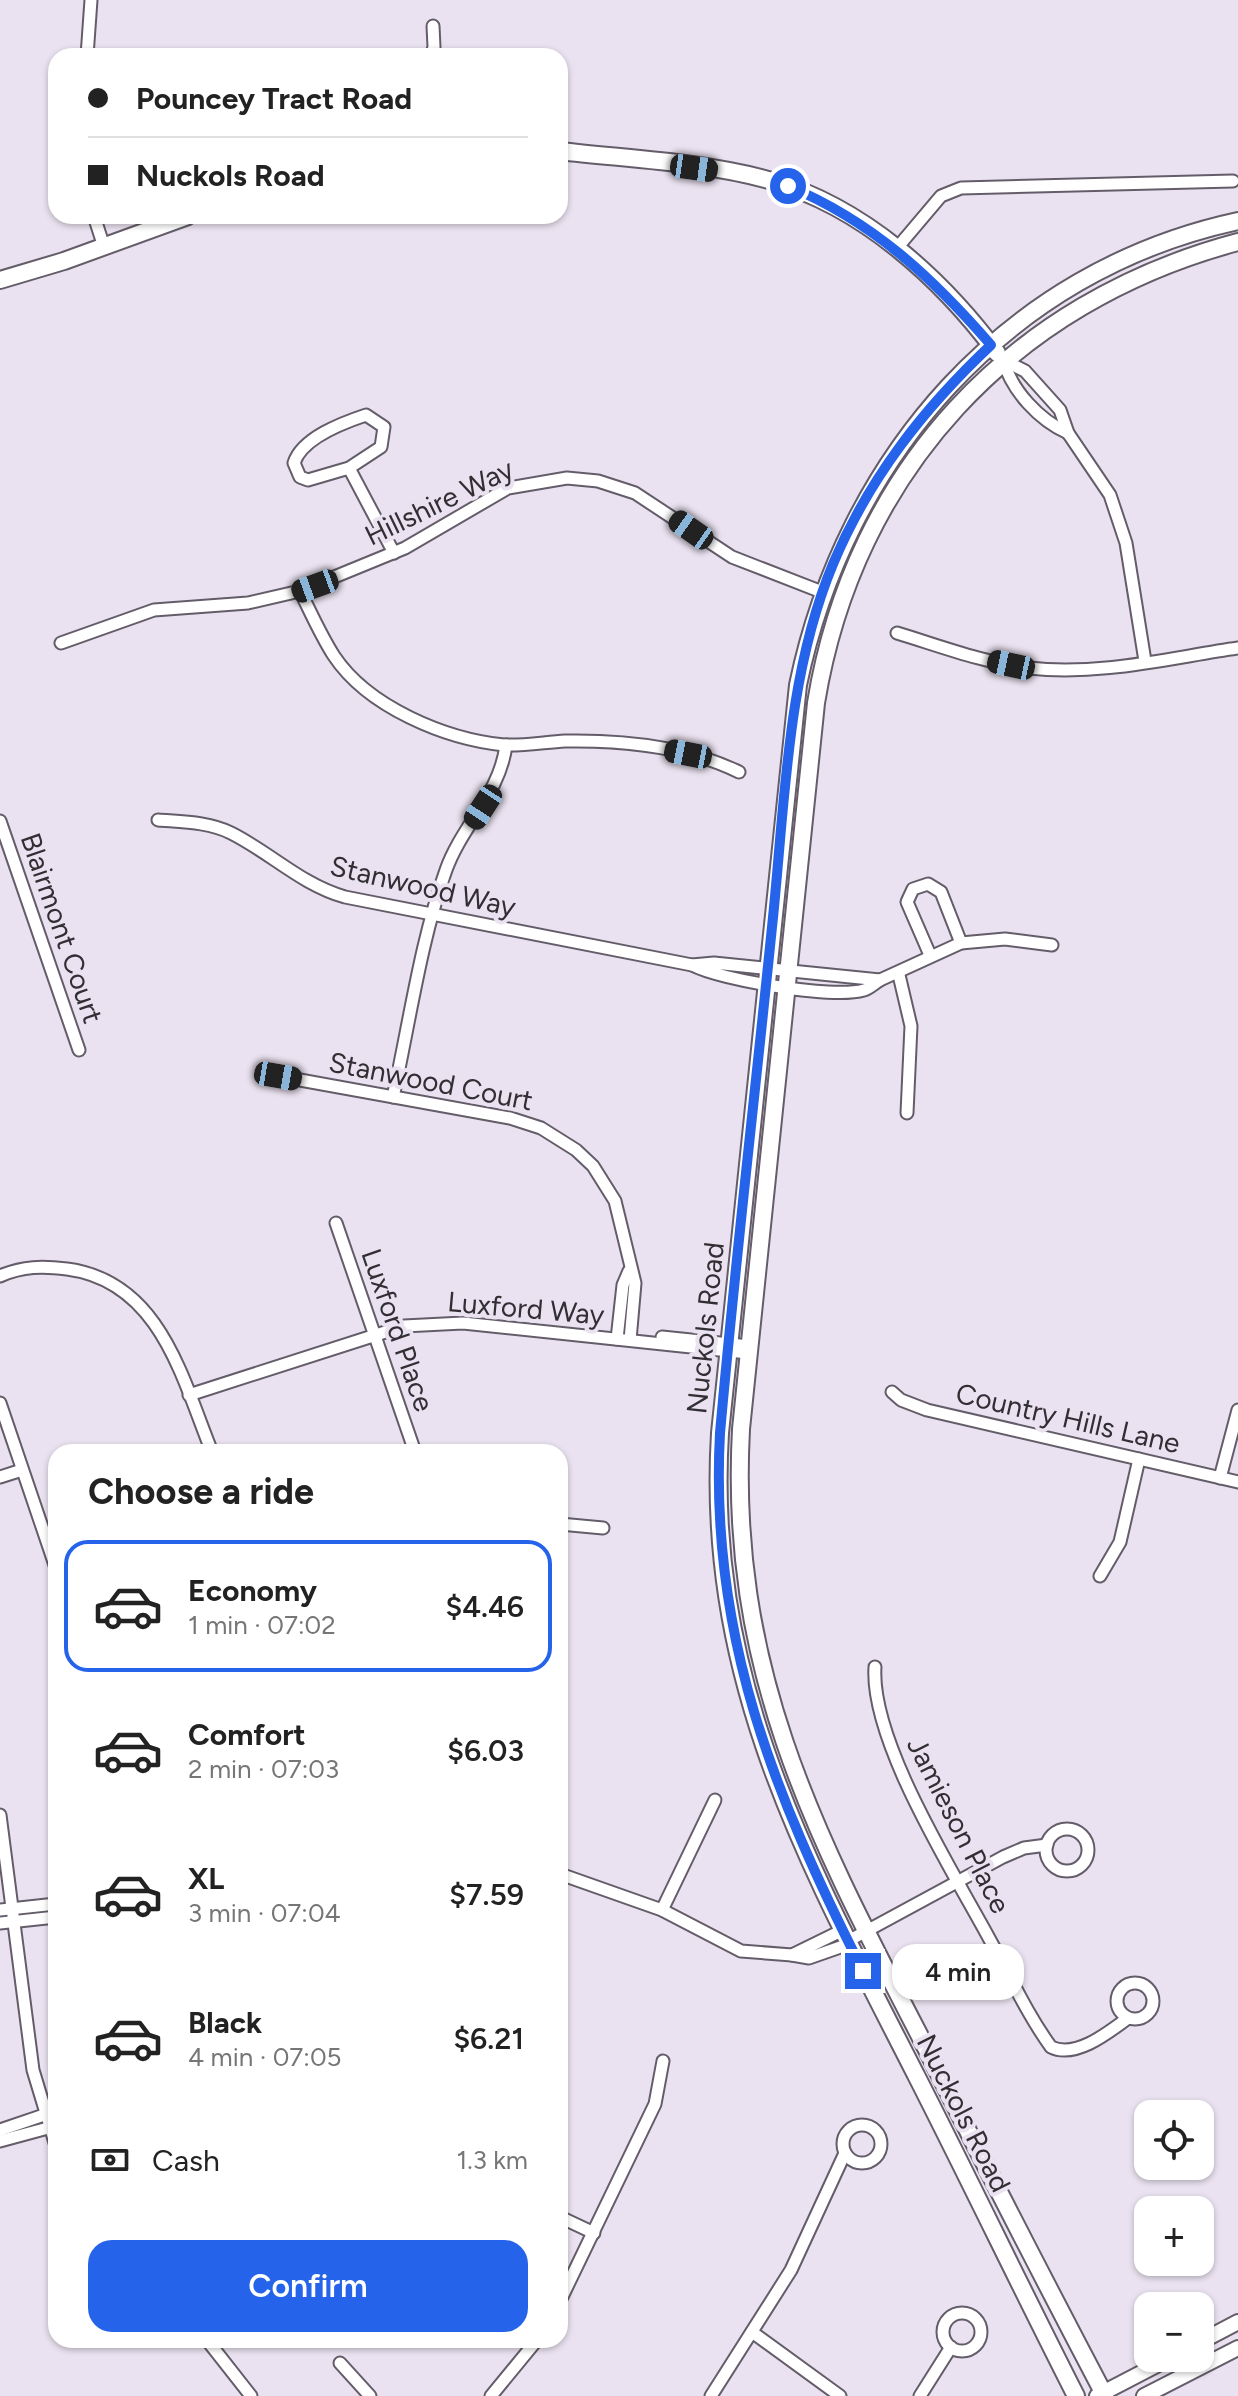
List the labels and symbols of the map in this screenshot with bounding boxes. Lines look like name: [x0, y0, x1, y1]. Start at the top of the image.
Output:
car: [669, 153, 719, 183]
route start: [770, 168, 806, 204]
street label: Hillshire Way: [359, 451, 519, 553]
car: [664, 506, 718, 554]
car: [288, 567, 342, 605]
car: [985, 648, 1037, 682]
car: [662, 738, 714, 770]
car: [460, 780, 506, 834]
street label: Blairmont Court: [14, 828, 110, 1028]
street label: Stanwood Way: [327, 848, 519, 924]
street label: Stanwood Court: [326, 1045, 536, 1117]
car: [252, 1060, 304, 1092]
street label: Nuckols Road: [679, 1240, 731, 1416]
street label: Luxford Place: [354, 1244, 442, 1416]
street label: Luxford Way: [446, 1284, 606, 1332]
street label: Country Hills Lane: [953, 1376, 1183, 1460]
street label: Jamieson Place: [900, 1731, 1018, 1919]
callout: 4 min: [891, 1943, 1023, 1999]
route end: [845, 1953, 881, 1989]
street label: Nuckols Road: [910, 2028, 1018, 2198]

